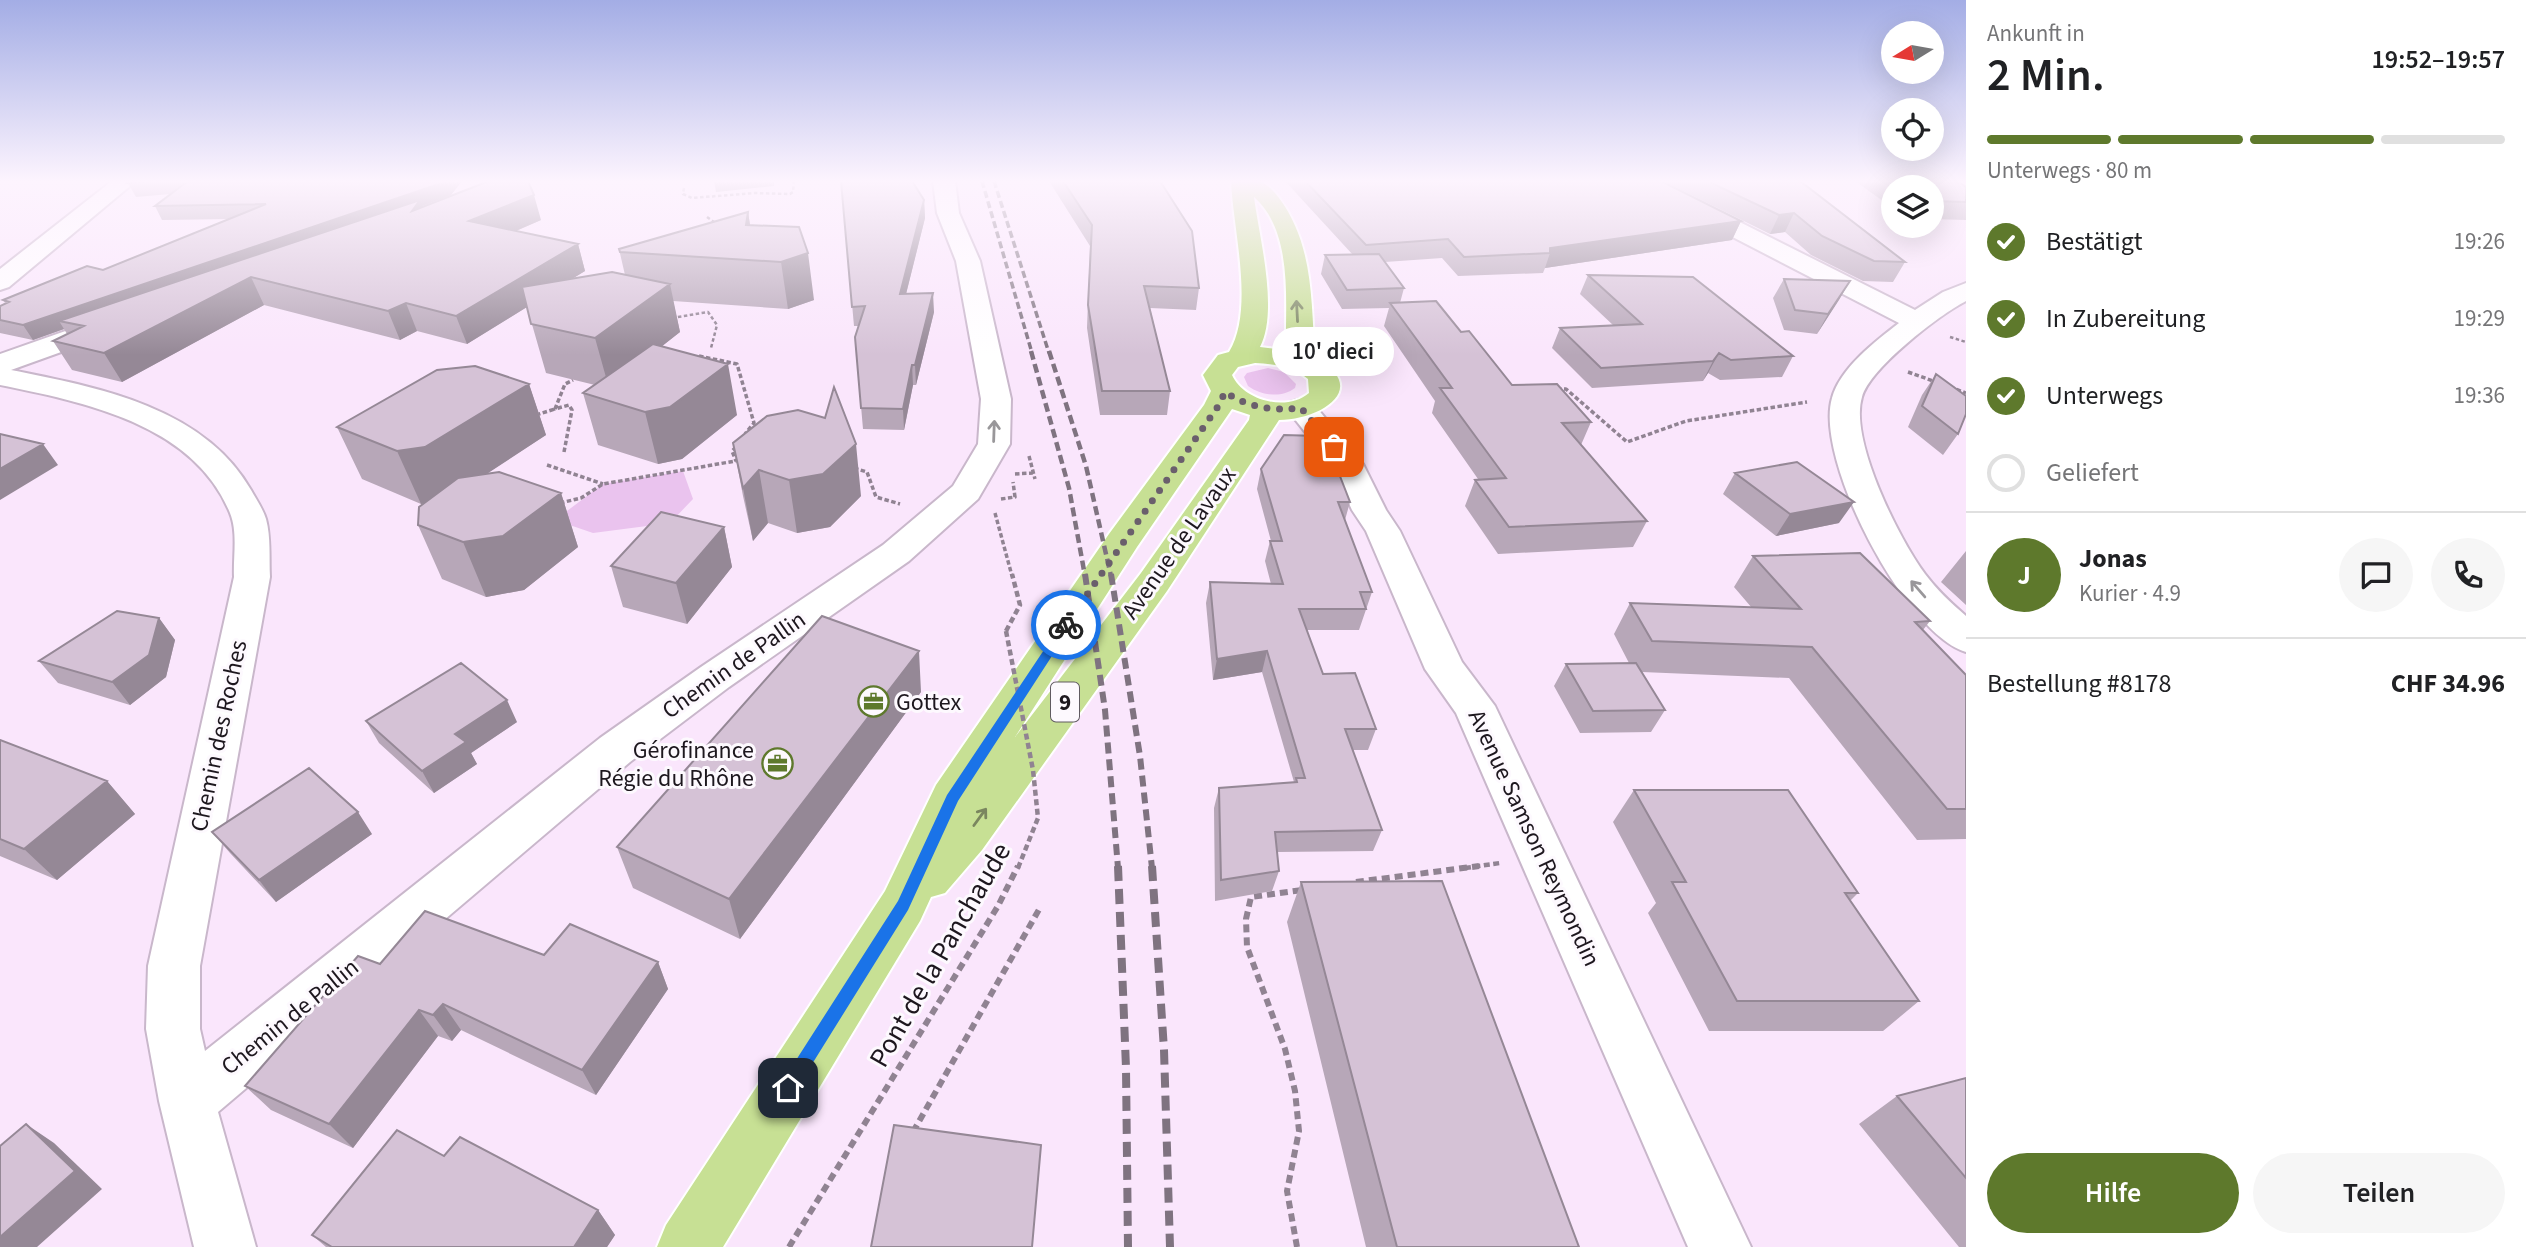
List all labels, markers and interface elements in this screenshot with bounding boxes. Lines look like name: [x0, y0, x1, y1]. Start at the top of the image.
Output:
text: Ankunft in: [1987, 17, 2085, 50]
north arrow: [1881, 21, 1944, 84]
map controls: [1881, 21, 1944, 238]
text: 19:52–19:57: [2372, 41, 2505, 78]
text: 2 Min.: [1987, 43, 2105, 108]
button: locate: [1881, 98, 1944, 161]
text: Unterwegs · 80 m: [1987, 154, 2152, 187]
button: layers: [1881, 175, 1944, 238]
icon: check: [1987, 223, 2025, 261]
text: Bestätigt: [2046, 223, 2143, 260]
text: 19:26: [2454, 225, 2505, 258]
one-way arrow: [1291, 299, 1304, 322]
icon: check: [1987, 300, 2025, 338]
text: In Zubereitung: [2046, 300, 2205, 337]
text: 19:29: [2454, 302, 2505, 335]
callout: 10' dieci: [1273, 328, 1395, 377]
text: 10' dieci: [1292, 335, 1374, 368]
icon: check: [1987, 377, 2025, 415]
text: Unterwegs: [2046, 377, 2163, 414]
text: 19:36: [2454, 379, 2505, 412]
pin: [1304, 417, 1364, 477]
one-way arrow: [988, 420, 1001, 443]
icon: bag: [1315, 428, 1353, 466]
text: Geliefert: [2046, 454, 2139, 491]
street label: Avenue de Lavaux: [1113, 459, 1245, 626]
button: chat: [2339, 538, 2413, 612]
button: phone: [2431, 538, 2505, 612]
text: Jonas: [2079, 540, 2147, 577]
text: J: [2017, 557, 2031, 594]
text: Kurier · 4.9: [2079, 577, 2181, 610]
one-way arrow: [1910, 580, 1926, 598]
courier: [1031, 590, 1101, 660]
street label: Chemin de Pallin: [655, 602, 813, 728]
icon: bike: [1047, 606, 1085, 644]
street label: Chemin des Roches: [182, 637, 256, 835]
text: Bestellung #8178: [1987, 665, 2171, 702]
text: CHF 34.96: [2391, 665, 2505, 702]
road number: 9: [1051, 682, 1079, 722]
office icon: Gottex: [856, 685, 890, 719]
place label: Gottex: [896, 685, 962, 720]
street label: Avenue Samson Reymondin: [1459, 704, 1609, 972]
place label: Gérofinance Régie du Rhône: [598, 733, 754, 796]
office icon: Gérofinance Régie du Rhône: [760, 747, 794, 781]
one-way arrow: [972, 808, 987, 827]
street label: Pont de la Panchaude: [859, 835, 1021, 1075]
street label: Chemin de Pallin: [214, 950, 366, 1084]
pin: [758, 1058, 818, 1118]
icon: home: [769, 1069, 807, 1107]
button: Hilfe: [1987, 1153, 2239, 1233]
button: Teilen: [2253, 1153, 2505, 1233]

